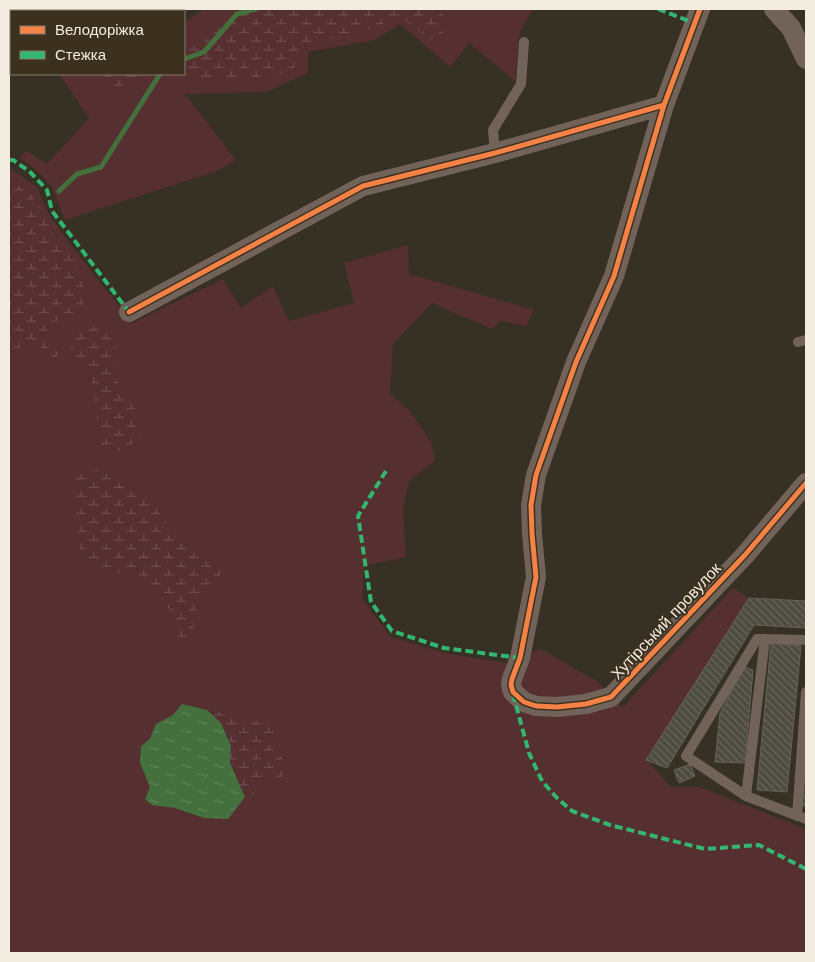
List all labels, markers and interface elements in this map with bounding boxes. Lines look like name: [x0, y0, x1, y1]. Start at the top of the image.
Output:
legend: [10, 10, 185, 75]
text: Велодоріжка: [55, 21, 144, 39]
text: Стежка: [55, 46, 107, 64]
street label: Хутірський провулок: [607, 558, 726, 683]

